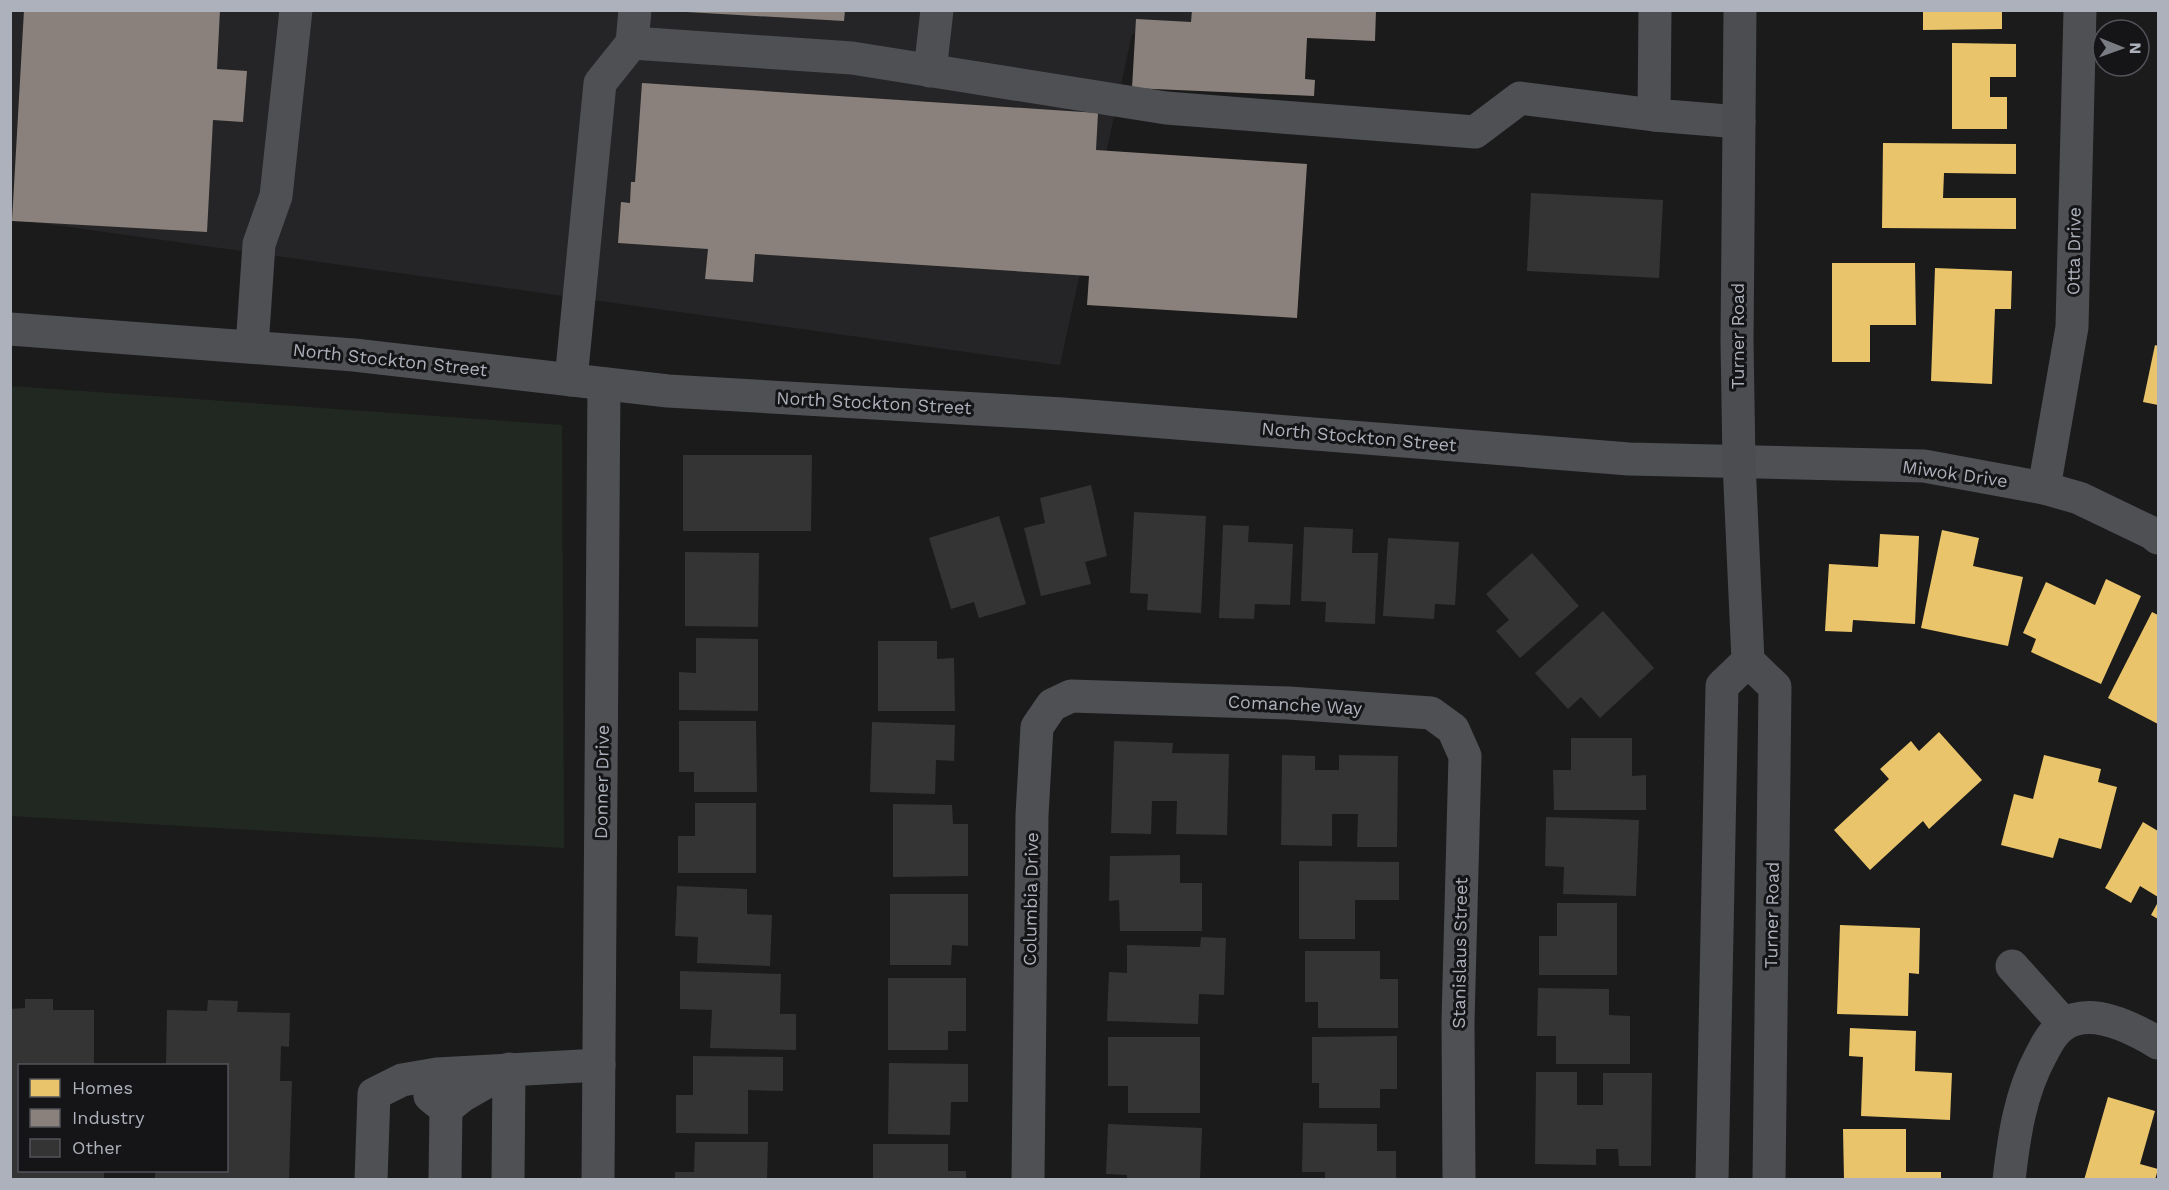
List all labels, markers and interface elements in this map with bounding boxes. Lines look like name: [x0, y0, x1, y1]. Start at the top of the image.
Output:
north arrow: [2091, 18, 2151, 78]
text: N: [2126, 42, 2145, 54]
street label: Otta Drive: [2062, 207, 2085, 295]
street label: Turner Road: [1727, 283, 1748, 389]
street label: North Stockton Street: [292, 339, 489, 380]
street label: North Stockton Street: [776, 387, 973, 418]
street label: North Stockton Street: [1261, 418, 1458, 456]
street label: Miwok Drive: [1901, 456, 2009, 491]
street label: Comanche Way: [1227, 690, 1363, 719]
street label: Donner Drive: [590, 725, 613, 839]
street label: Columbia Drive: [1019, 832, 1042, 966]
street label: Turner Road: [1760, 861, 1783, 969]
street label: Stanislaus Street: [1448, 877, 1471, 1029]
legend: [18, 1064, 228, 1172]
text: Homes: [72, 1077, 133, 1098]
text: Industry: [72, 1107, 145, 1128]
text: Other: [72, 1137, 122, 1158]

